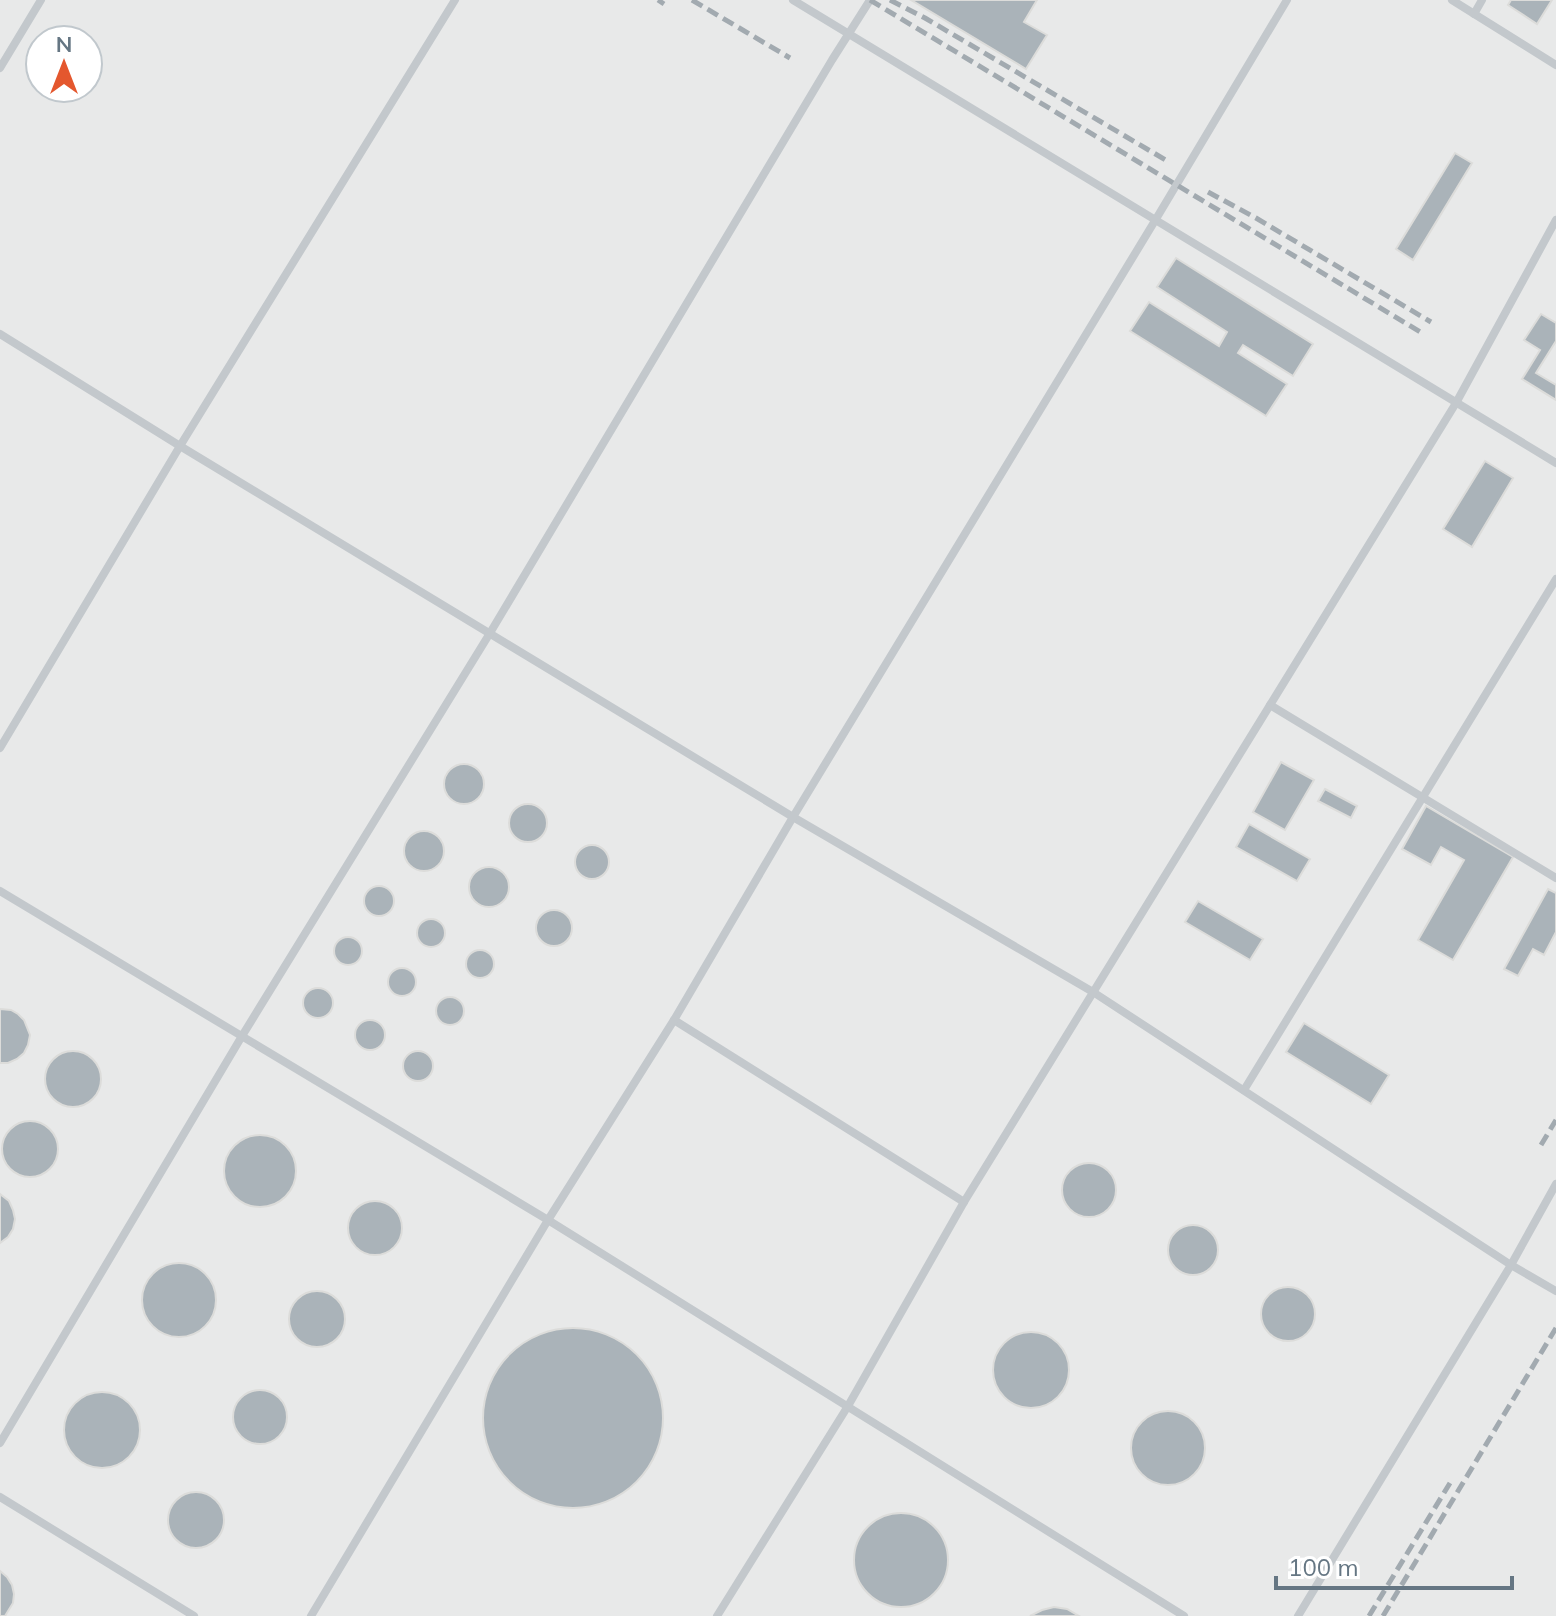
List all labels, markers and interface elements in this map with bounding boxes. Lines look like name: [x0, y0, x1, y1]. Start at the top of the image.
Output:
north arrow: [24, 24, 104, 104]
text: N: [56, 30, 72, 58]
scale bar: [1276, 1540, 1512, 1590]
text: 100 m: [1288, 1552, 1359, 1582]

